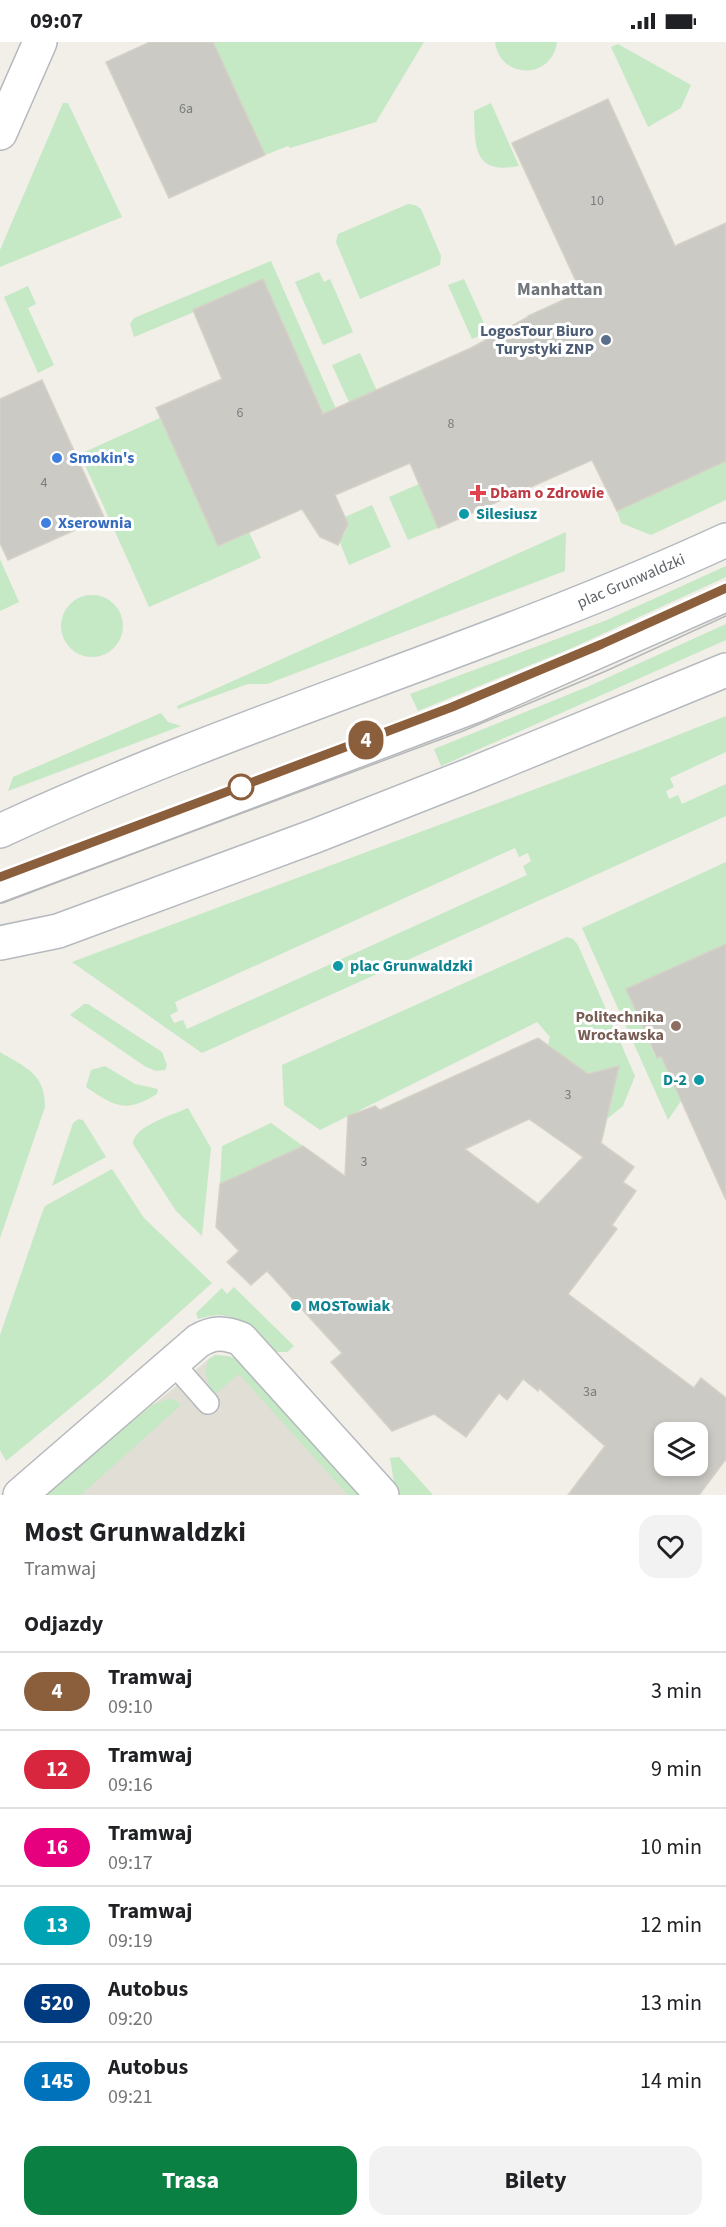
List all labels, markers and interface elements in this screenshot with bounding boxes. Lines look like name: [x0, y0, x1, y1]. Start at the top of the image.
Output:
text: 09:07: [30, 5, 83, 37]
house number: 6a: [179, 99, 193, 119]
house number: 10: [590, 191, 604, 211]
district label: Manhattan: [517, 277, 603, 302]
place label: LogosTour Biuro Turystyki ZNP: [480, 320, 594, 360]
marker: LogosTour Biuro Turystyki ZNP: [599, 333, 613, 347]
house number: 6: [237, 403, 244, 423]
house number: 8: [448, 414, 455, 434]
place label: Smokin's: [69, 447, 134, 469]
marker: Smokin's: [50, 451, 64, 465]
house number: 4: [41, 473, 48, 493]
place label: Dbam o Zdrowie: [490, 482, 604, 504]
marker: Dbam o Zdrowie: [471, 486, 485, 500]
place label: Silesiusz: [476, 503, 537, 525]
marker: Silesiusz: [457, 507, 471, 521]
place label: Xserownia: [58, 512, 132, 534]
marker: Xserownia: [39, 516, 53, 530]
street label: plac Grunwaldzki: [574, 548, 688, 614]
line badge: 4: [346, 720, 386, 760]
text: 4: [360, 725, 372, 755]
unlabelled marker: [228, 774, 254, 800]
place label: plac Grunwaldzki: [350, 955, 473, 977]
marker: plac Grunwaldzki: [331, 959, 345, 973]
place label: Politechnika Wrocławska: [576, 1006, 664, 1046]
marker: Politechnika Wrocławska: [669, 1019, 683, 1033]
place label: D-2: [663, 1069, 687, 1091]
marker: D-2: [692, 1073, 706, 1087]
house number: 3: [565, 1085, 572, 1105]
house number: 3: [361, 1152, 368, 1172]
place label: MOSTowiak: [308, 1295, 390, 1317]
marker: MOSTowiak: [289, 1299, 303, 1313]
house number: 3a: [583, 1382, 597, 1402]
map controls: [654, 1422, 708, 1476]
button: layers: [654, 1422, 708, 1476]
text: Most Grunwaldzki: [24, 1512, 246, 1552]
button: heart: [639, 1515, 702, 1578]
text: Tramwaj: [24, 1555, 96, 1583]
text: Odjazdy: [24, 1608, 103, 1640]
text: Tramwaj: [108, 1661, 192, 1693]
text: 3 min: [651, 1675, 702, 1707]
text: 4: [51, 1676, 63, 1706]
text: 09:10: [108, 1693, 153, 1721]
text: Tramwaj: [108, 1739, 192, 1771]
text: 9 min: [651, 1753, 702, 1785]
text: 12: [46, 1754, 68, 1784]
text: 09:16: [108, 1771, 153, 1799]
text: Tramwaj: [108, 1817, 192, 1849]
text: 10 min: [640, 1831, 702, 1863]
text: 16: [46, 1832, 68, 1862]
text: 09:17: [108, 1849, 153, 1877]
text: Tramwaj: [108, 1895, 192, 1927]
text: 12 min: [640, 1909, 702, 1941]
text: 13: [46, 1910, 68, 1940]
text: 09:19: [108, 1927, 153, 1955]
text: Autobus: [108, 1973, 188, 2005]
text: 13 min: [640, 1987, 702, 2019]
text: 520: [40, 1988, 74, 2018]
text: 09:20: [108, 2005, 153, 2033]
text: Autobus: [108, 2051, 188, 2083]
text: 14 min: [640, 2065, 702, 2097]
text: 145: [40, 2066, 74, 2096]
text: 09:21: [108, 2083, 153, 2111]
button: Trasa: [24, 2146, 357, 2215]
button: Bilety: [369, 2146, 702, 2215]

